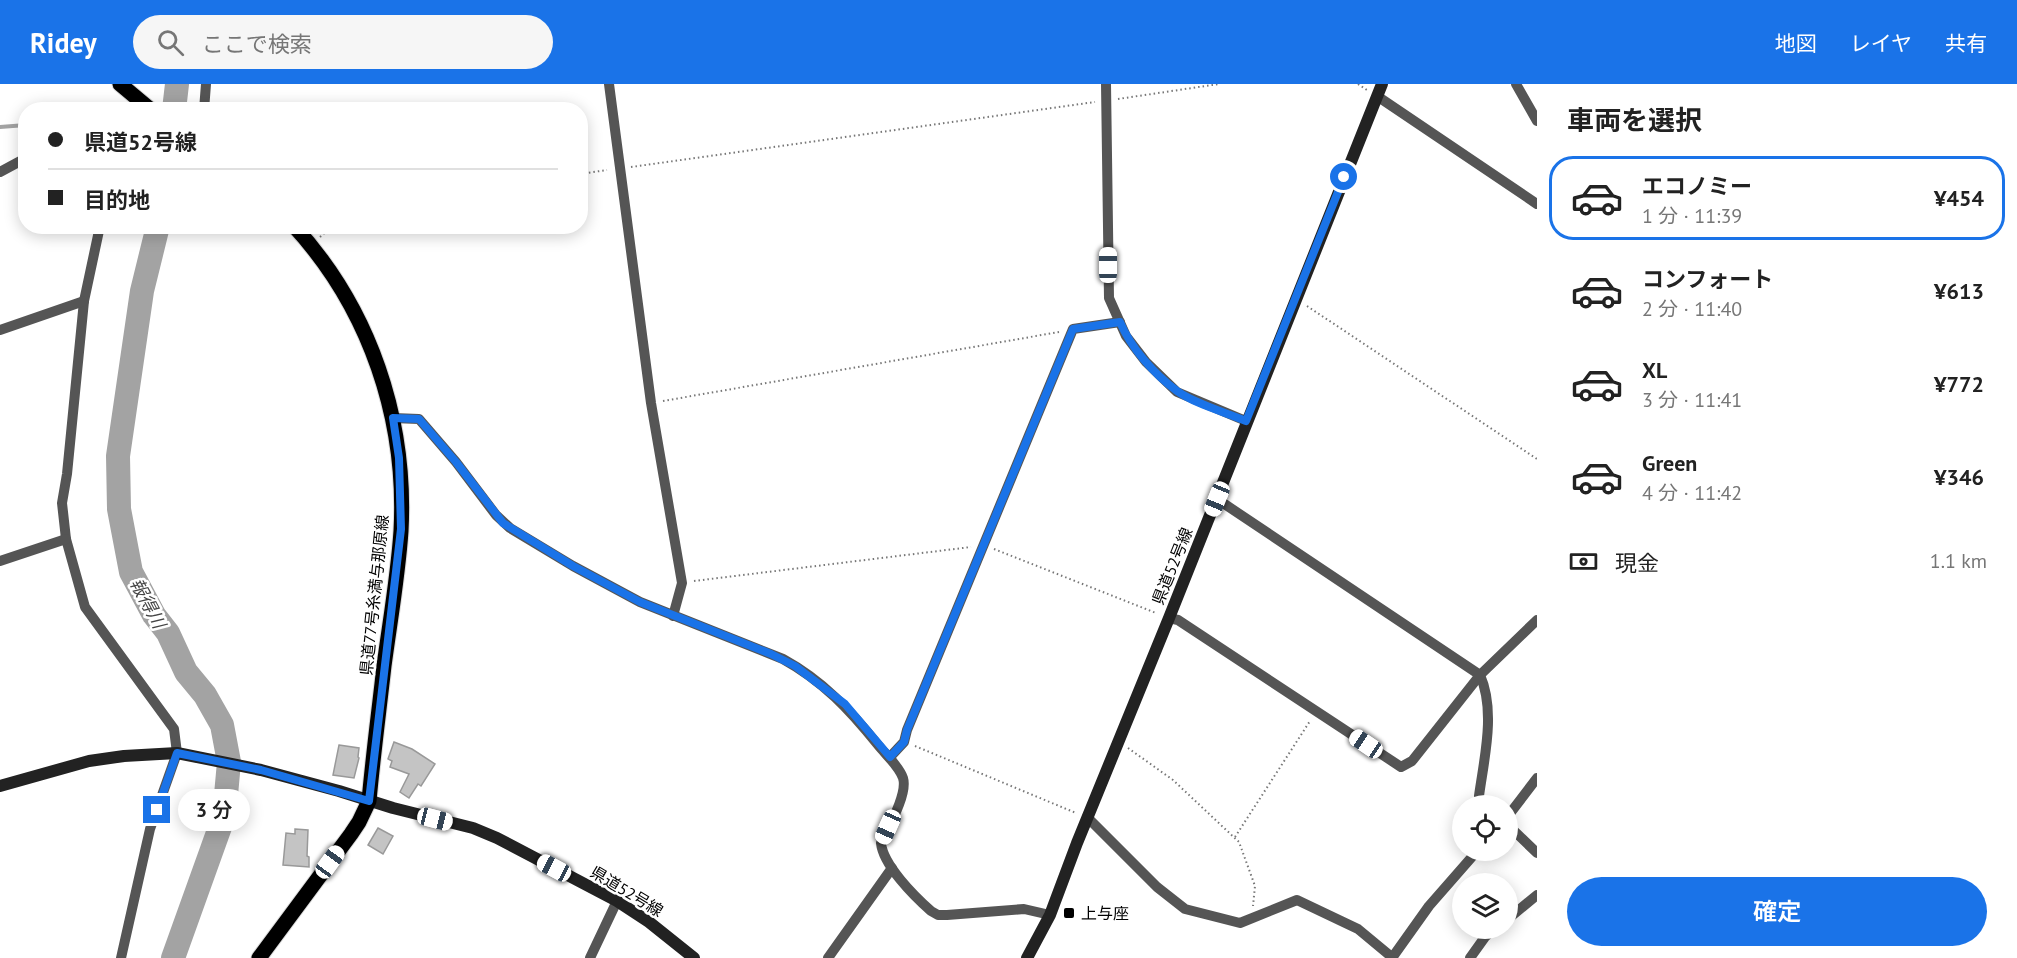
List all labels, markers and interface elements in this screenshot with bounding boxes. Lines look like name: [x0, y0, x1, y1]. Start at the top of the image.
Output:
search box: [133, 15, 553, 69]
text: Ridey: [30, 24, 97, 61]
icon: search: [154, 26, 187, 59]
text: ここで検索: [202, 30, 312, 58]
text: 地図: [1775, 30, 1817, 57]
text: レイヤ: [1850, 30, 1912, 57]
text: 共有: [1945, 30, 1987, 57]
text: 車両を選択: [1567, 103, 1702, 137]
text: 県道52号線: [84, 128, 197, 156]
route start: [1330, 163, 1357, 190]
icon: car: [1570, 171, 1624, 225]
text: エコノミー: [1642, 172, 1752, 200]
text: ¥454: [1934, 184, 1984, 212]
text: 目的地: [84, 186, 150, 214]
text: 1 分 · 11:39: [1642, 203, 1742, 229]
car: [1099, 247, 1117, 283]
icon: car: [1570, 264, 1624, 318]
text: コンフォート: [1642, 265, 1773, 293]
text: ¥613: [1934, 277, 1984, 305]
text: 2 分 · 11:40: [1642, 296, 1742, 322]
text: XL: [1642, 356, 1667, 384]
icon: car: [1570, 357, 1624, 411]
text: ¥772: [1934, 370, 1984, 398]
text: 3 分 · 11:41: [1642, 387, 1742, 413]
text: Green: [1642, 449, 1697, 477]
icon: car: [1570, 450, 1624, 504]
text: ¥346: [1934, 463, 1984, 491]
car: [1202, 479, 1232, 519]
text: 4 分 · 11:42: [1642, 480, 1742, 506]
street label: 県道77号糸満与那原線: [356, 514, 392, 676]
street label: 県道52号線: [1147, 524, 1197, 608]
icon: cash: [1567, 545, 1600, 578]
text: 1.1 km: [1930, 548, 1987, 574]
text: 現金: [1615, 549, 1659, 577]
water label: 報得川: [125, 574, 172, 634]
car: [1346, 726, 1386, 762]
callout: 3 分: [178, 789, 250, 831]
map controls: [1452, 795, 1518, 939]
button: locate: [1452, 795, 1518, 861]
route end: [143, 796, 170, 823]
text: 3 分: [196, 797, 232, 823]
car: [415, 806, 455, 832]
car: [872, 807, 904, 847]
car: [312, 842, 348, 882]
car: [534, 852, 574, 884]
street label: 県道52号線: [587, 861, 667, 921]
button: layers: [1452, 873, 1518, 939]
button: 確定: [1567, 877, 1987, 946]
place label: 上与座: [1081, 903, 1129, 923]
marker: 上与座: [1062, 906, 1076, 920]

